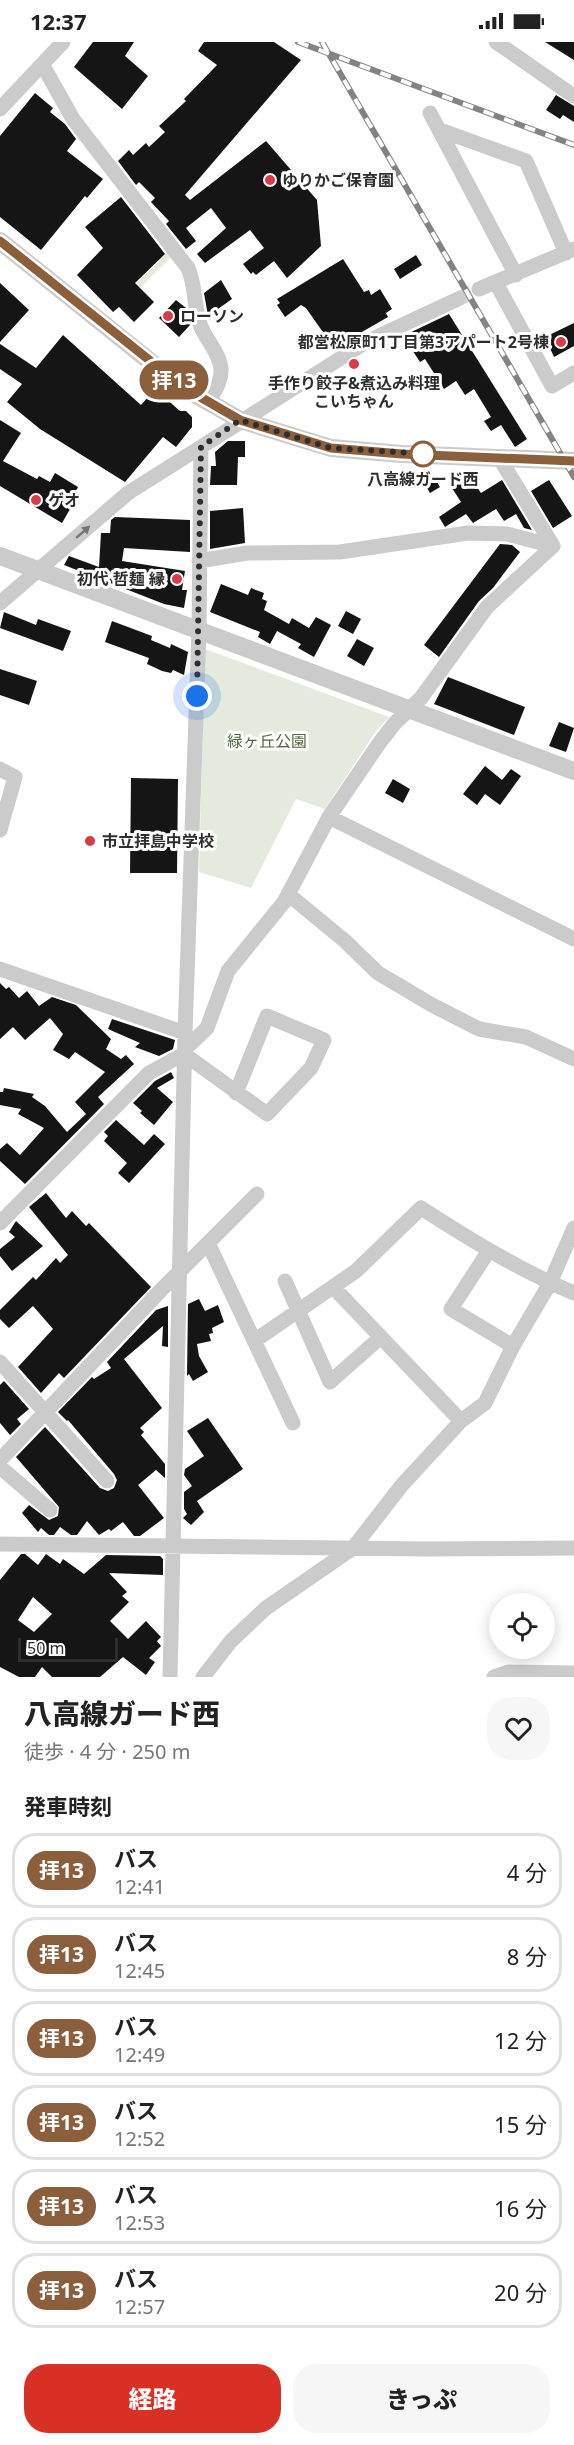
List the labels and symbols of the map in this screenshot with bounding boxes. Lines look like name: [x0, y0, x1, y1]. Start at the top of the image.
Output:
place label: ゆりかご保育園: [282, 169, 394, 191]
marker: ゆりかご保育園: [263, 173, 277, 187]
place label: ローソン: [180, 305, 244, 327]
marker: ローソン: [161, 309, 175, 323]
place label: 都営松原町1丁目第3アパート2号棟: [298, 331, 549, 353]
marker: 都営松原町1丁目第3アパート2号棟: [554, 335, 568, 349]
marker: 手作り餃子&煮込み料理 こいちゃん: [347, 357, 361, 371]
line badge: 拝13: [140, 360, 208, 400]
place label: 手作り餃子&煮込み料理 こいちゃん: [268, 372, 440, 412]
marker: 八高線ガード西: [410, 441, 436, 467]
place label: 八高線ガード西: [367, 468, 479, 490]
place label: ゲオ: [48, 489, 80, 511]
marker: ゲオ: [29, 493, 43, 507]
one-way arrow: [75, 526, 90, 539]
place label: 初代 哲麺 縁: [77, 568, 165, 590]
marker: 初代 哲麺 縁: [170, 572, 184, 586]
your location: [182, 681, 212, 711]
park label: 緑ヶ丘公園: [227, 730, 307, 752]
place label: 市立拝島中学校: [102, 830, 214, 852]
marker: 市立拝島中学校: [83, 834, 97, 848]
scale bar: [18, 1635, 118, 1662]

